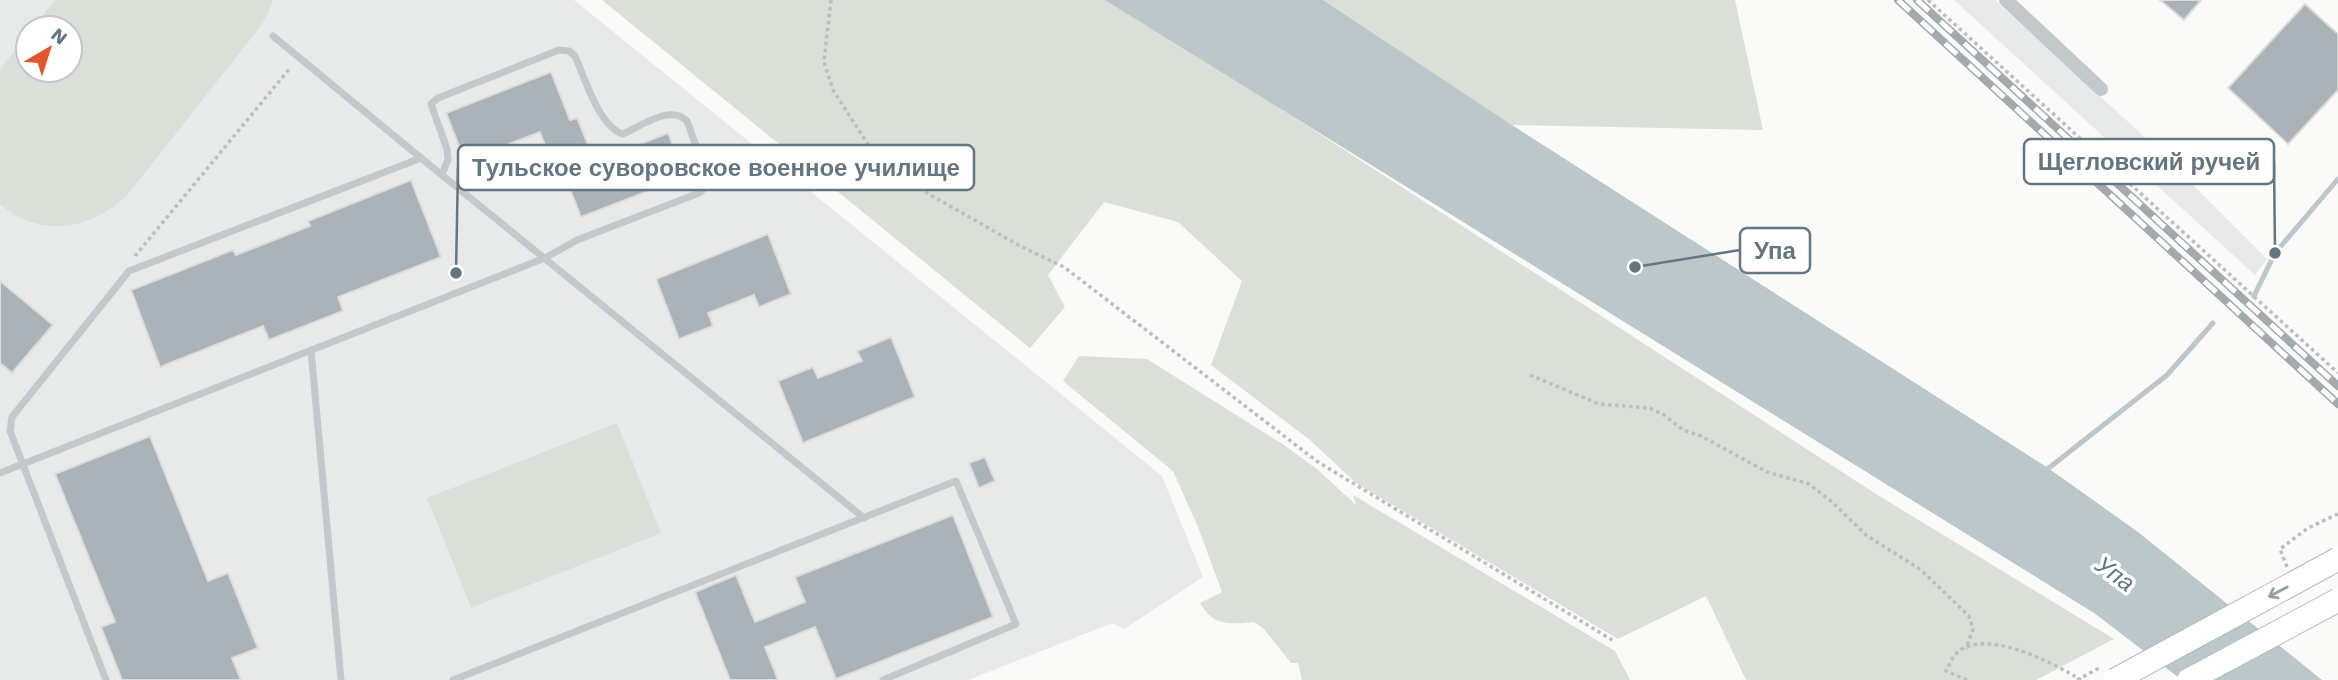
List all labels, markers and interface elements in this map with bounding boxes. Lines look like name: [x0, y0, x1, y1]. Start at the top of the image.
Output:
north arrow: [14, 14, 84, 84]
text: N: [47, 23, 72, 50]
callout: Щегловский ручей: [2024, 139, 2274, 184]
callout: Тульское суворовское военное училище: [458, 145, 974, 190]
text: Щегловский ручей: [2038, 148, 2260, 176]
text: Тульское суворовское военное училище: [472, 154, 960, 182]
callout: Упа: [1740, 228, 1810, 273]
text: Упа: [1754, 237, 1797, 265]
water label: Упа: [2089, 550, 2140, 598]
one-way arrow: [2268, 585, 2289, 599]

